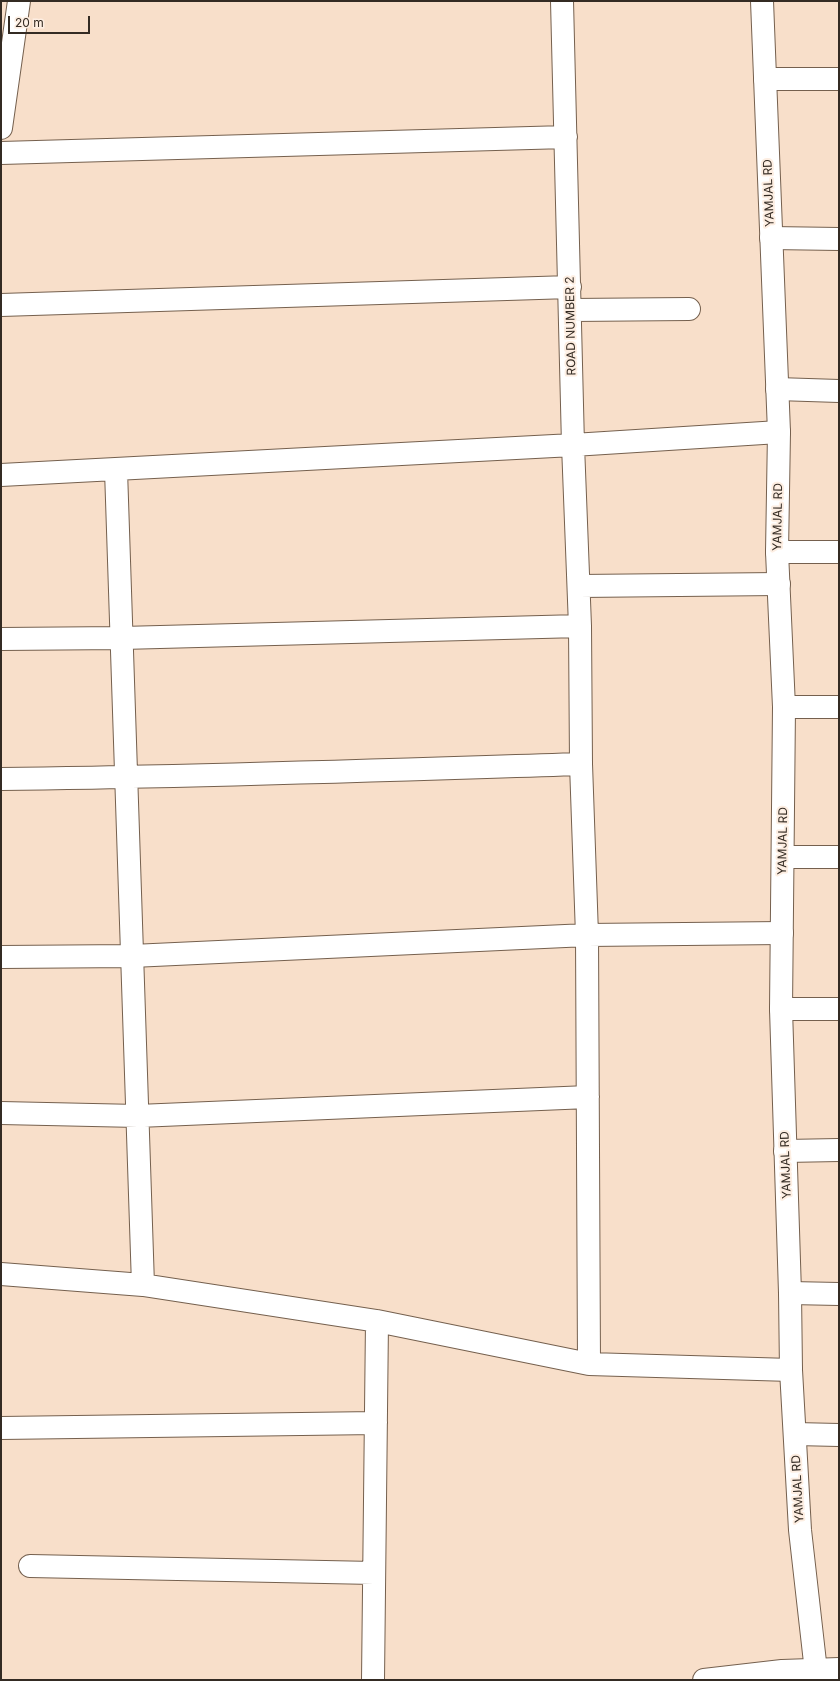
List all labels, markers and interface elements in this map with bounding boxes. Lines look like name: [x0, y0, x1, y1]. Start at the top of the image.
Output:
scale bar: [10, 8, 92, 34]
text: 20 m: [15, 15, 44, 30]
street label: YAMJAL RD: [761, 159, 777, 227]
street label: ROAD NUMBER 2: [563, 276, 579, 376]
street label: YAMJAL RD: [770, 483, 786, 551]
street label: YAMJAL RD: [775, 807, 791, 875]
street label: YAMJAL RD: [778, 1131, 794, 1199]
street label: YAMJAL RD: [789, 1455, 807, 1523]

